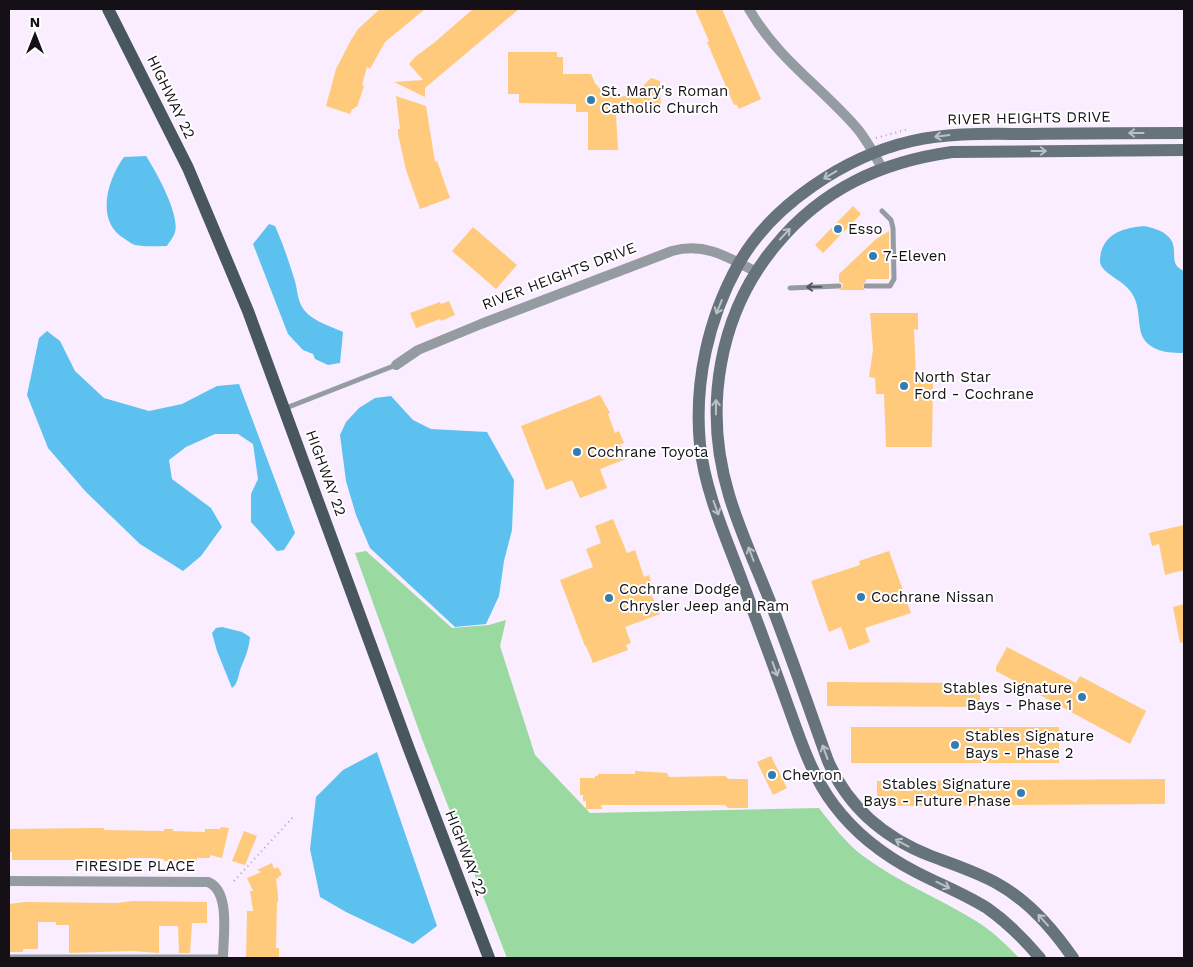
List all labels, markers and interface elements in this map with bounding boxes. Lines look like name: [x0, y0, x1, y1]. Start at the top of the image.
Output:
north arrow: [10, 10, 60, 60]
text: N: [30, 14, 40, 30]
street label: HIGHWAY 22: [143, 52, 199, 142]
place label: St. Mary's Roman Catholic Church: [601, 82, 728, 117]
marker: St. Mary's Roman Catholic Church: [585, 94, 597, 106]
street label: RIVER HEIGHTS DRIVE: [947, 108, 1111, 128]
one-way arrow: [1128, 128, 1144, 138]
one-way arrow: [934, 131, 950, 141]
one-way arrow: [1030, 146, 1047, 156]
one-way arrow: [824, 170, 838, 180]
place label: Esso: [848, 220, 882, 238]
marker: Esso: [832, 223, 844, 235]
one-way arrow: [779, 227, 791, 240]
street label: RIVER HEIGHTS DRIVE: [479, 238, 639, 314]
place label: 7-Eleven: [883, 247, 947, 265]
marker: 7-Eleven: [867, 250, 879, 262]
one-way arrow: [807, 282, 823, 291]
one-way arrow: [714, 299, 723, 314]
place label: North Star Ford - Cochrane: [914, 368, 1034, 403]
marker: North Star Ford - Cochrane: [898, 380, 910, 392]
one-way arrow: [711, 399, 721, 416]
street label: HIGHWAY 22: [302, 427, 350, 519]
place label: Cochrane Toyota: [587, 443, 709, 461]
marker: Cochrane Toyota: [571, 446, 583, 458]
one-way arrow: [712, 500, 721, 515]
one-way arrow: [746, 547, 755, 562]
place label: Cochrane Dodge Chrysler Jeep and Ram: [619, 580, 789, 615]
place label: Cochrane Nissan: [871, 588, 994, 606]
marker: Cochrane Nissan: [855, 591, 867, 603]
marker: Cochrane Dodge Chrysler Jeep and Ram: [603, 592, 615, 604]
one-way arrow: [771, 661, 780, 677]
place label: Stables Signature Bays - Phase 1: [943, 679, 1072, 714]
marker: Stables Signature Bays - Phase 1: [1076, 691, 1088, 703]
place label: Stables Signature Bays - Phase 2: [965, 727, 1094, 762]
marker: Stables Signature Bays - Phase 2: [949, 739, 961, 751]
one-way arrow: [820, 745, 829, 760]
place label: Chevron: [782, 766, 842, 784]
marker: Chevron: [766, 769, 778, 781]
place label: Stables Signature Bays - Future Phase: [863, 775, 1011, 810]
marker: Stables Signature Bays - Future Phase: [1015, 787, 1027, 799]
street label: HIGHWAY 22: [441, 807, 491, 899]
one-way arrow: [895, 838, 910, 847]
street label: FIRESIDE PLACE: [75, 857, 195, 875]
one-way arrow: [935, 881, 950, 890]
one-way arrow: [1037, 914, 1049, 927]

